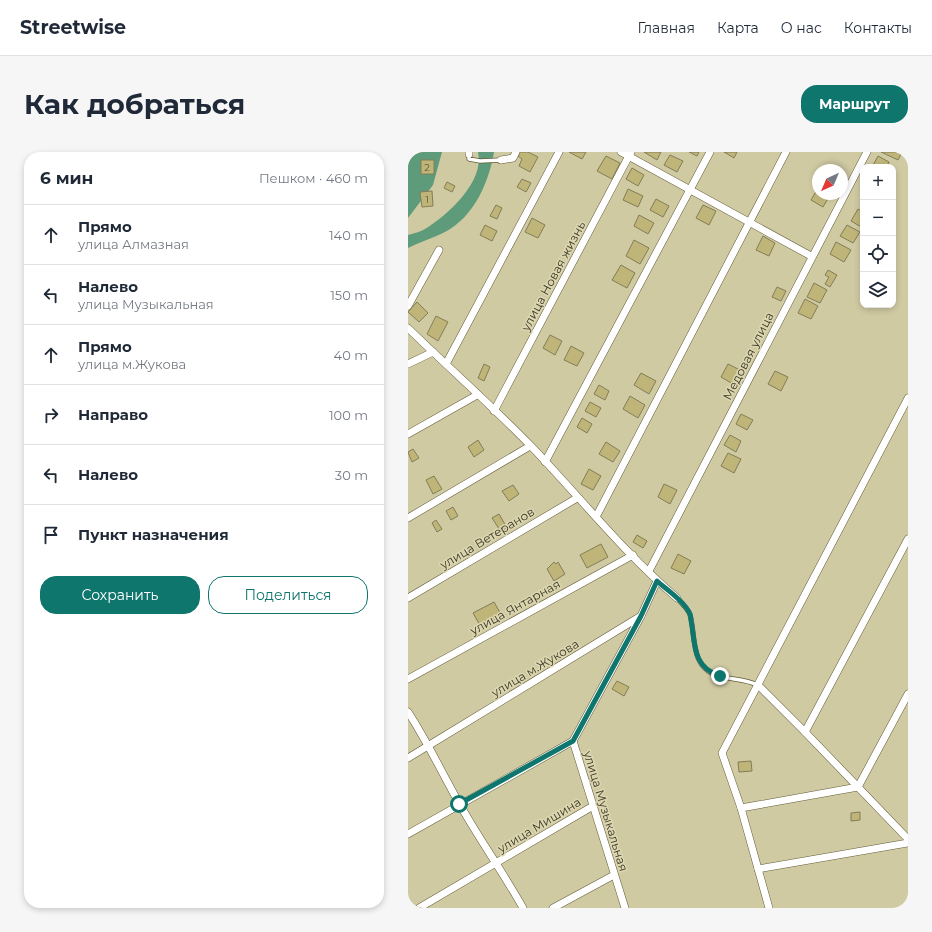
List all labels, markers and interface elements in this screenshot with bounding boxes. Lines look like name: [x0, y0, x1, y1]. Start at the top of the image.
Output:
text: Streetwise: [20, 16, 126, 39]
text: Главная: [637, 19, 695, 37]
text: Карта: [717, 19, 759, 37]
text: О нас: [781, 19, 822, 37]
text: Контакты: [844, 19, 912, 37]
button: Маршрут: [801, 85, 908, 123]
text: Как добраться: [24, 87, 245, 121]
house number: 2: [424, 161, 430, 174]
north arrow: [812, 164, 848, 200]
map controls: [860, 164, 896, 308]
button: +: [860, 164, 896, 200]
text: 6 мин: [40, 168, 93, 188]
text: Пешком · 460 m: [259, 170, 368, 186]
house number: 1: [425, 193, 429, 206]
button: −: [860, 200, 896, 236]
text: Прямо: [78, 217, 132, 236]
street label: улица Новая жизнь: [517, 218, 588, 334]
icon: ahead: [40, 224, 62, 246]
text: 140 m: [329, 227, 368, 243]
text: улица Алмазная: [78, 236, 189, 252]
button: locate: [860, 236, 896, 272]
button: layers: [860, 272, 896, 308]
text: Налево: [78, 277, 138, 296]
icon: left: [40, 284, 62, 306]
text: 150 m: [330, 287, 368, 303]
text: улица Музыкальная: [78, 296, 214, 312]
street label: Медовая улица: [719, 310, 777, 402]
text: Прямо: [78, 337, 132, 356]
icon: ahead: [40, 344, 62, 366]
text: 40 m: [334, 347, 368, 363]
text: улица м.Жукова: [78, 356, 186, 372]
icon: right: [40, 404, 62, 426]
text: Направо: [78, 405, 148, 424]
text: 100 m: [329, 407, 368, 423]
icon: left: [40, 464, 62, 486]
text: Налево: [78, 465, 138, 484]
text: 30 m: [335, 467, 368, 483]
street label: улица Ветеранов: [436, 504, 537, 573]
icon: arrive: [40, 524, 62, 546]
text: Пункт назначения: [78, 525, 229, 544]
button: Сохранить: [40, 576, 200, 614]
button: Поделиться: [208, 576, 368, 614]
street label: улица Янтарная: [466, 576, 563, 638]
street label: улица м.Жукова: [487, 636, 582, 701]
route end: [711, 667, 729, 685]
street label: улица Музыкальная: [580, 748, 631, 873]
street label: улица Мишина: [494, 794, 584, 856]
route start: [450, 795, 468, 813]

